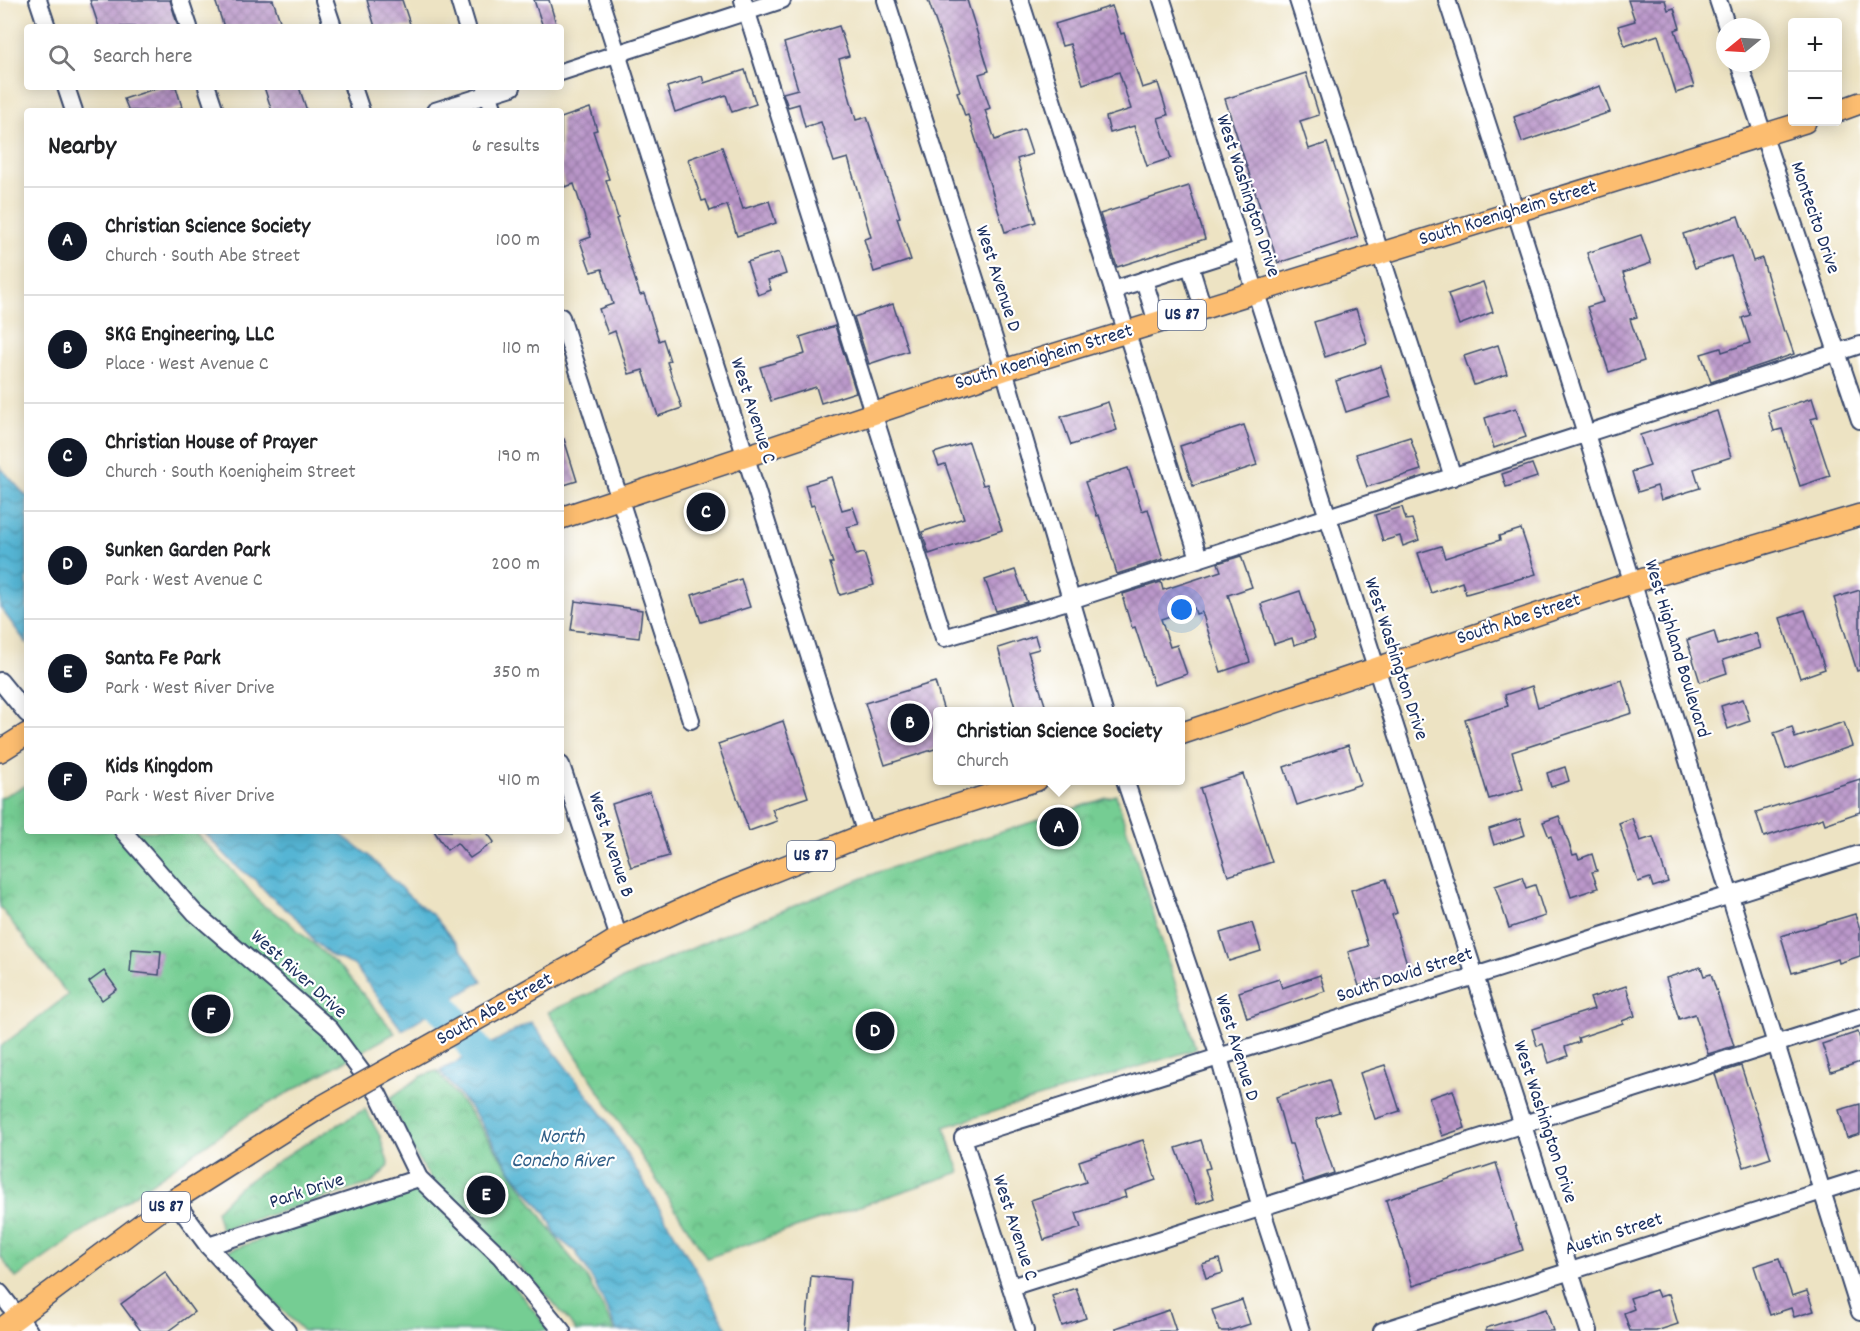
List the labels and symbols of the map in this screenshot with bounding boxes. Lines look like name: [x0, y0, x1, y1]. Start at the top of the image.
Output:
north arrow: [1716, 18, 1770, 72]
street label: West Washington Drive: [1208, 111, 1287, 281]
street label: Montecito Drive: [1782, 158, 1846, 278]
street label: South Koenigheim Street: [1416, 174, 1600, 254]
street label: West Avenue D: [967, 222, 1027, 336]
road number: US 87: [1158, 300, 1206, 330]
street label: South Koenigheim Street: [952, 318, 1136, 398]
street label: West Avenue C: [722, 354, 782, 468]
pin: C: [686, 490, 726, 534]
street label: West Highland Boulevard: [1636, 556, 1716, 742]
street label: West Washington Drive: [1356, 574, 1435, 744]
street label: South Abe Street: [1453, 587, 1585, 653]
your location: [1167, 595, 1196, 624]
pin: B: [890, 700, 930, 746]
street label: West Avenue B: [580, 789, 640, 901]
pin: A: [1040, 804, 1078, 850]
road number: US 87: [787, 841, 835, 871]
street label: West River Drive: [243, 924, 353, 1026]
street label: South David Street: [1333, 941, 1477, 1011]
street label: South Abe Street: [432, 966, 558, 1054]
street label: West Avenue D: [1206, 991, 1266, 1105]
pin: F: [192, 992, 230, 1036]
pin: D: [856, 1008, 894, 1054]
street label: West Washington Drive: [1505, 1037, 1584, 1207]
water label: North Concho River: [511, 1123, 615, 1177]
street label: Park Drive: [266, 1167, 348, 1217]
street label: West Avenue C: [984, 1171, 1044, 1285]
pin: E: [466, 1172, 506, 1218]
road number: US 87: [142, 1192, 190, 1222]
street label: Austin Street: [1561, 1206, 1667, 1264]

